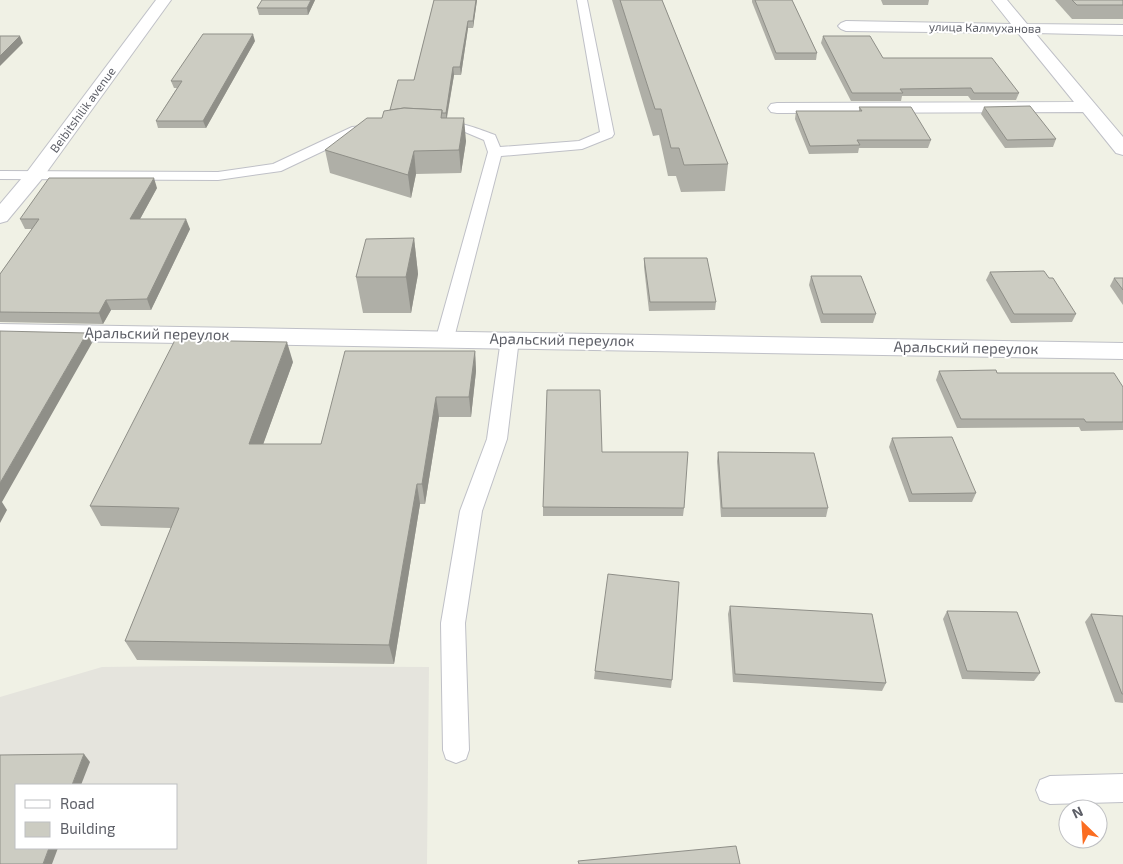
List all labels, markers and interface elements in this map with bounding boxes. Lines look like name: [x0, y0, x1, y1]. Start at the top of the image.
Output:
street label: улица Калмуханова: [929, 19, 1041, 36]
street label: Beibitshilik avenue: [47, 64, 118, 155]
street label: Аральский переулок: [84, 323, 230, 344]
street label: Аральский переулок: [489, 329, 635, 350]
street label: Аральский переулок: [893, 337, 1039, 358]
legend: [15, 784, 178, 849]
text: Road: [60, 794, 95, 812]
north arrow: [1058, 799, 1108, 849]
text: N: [1069, 802, 1085, 822]
text: Building: [60, 819, 116, 837]

